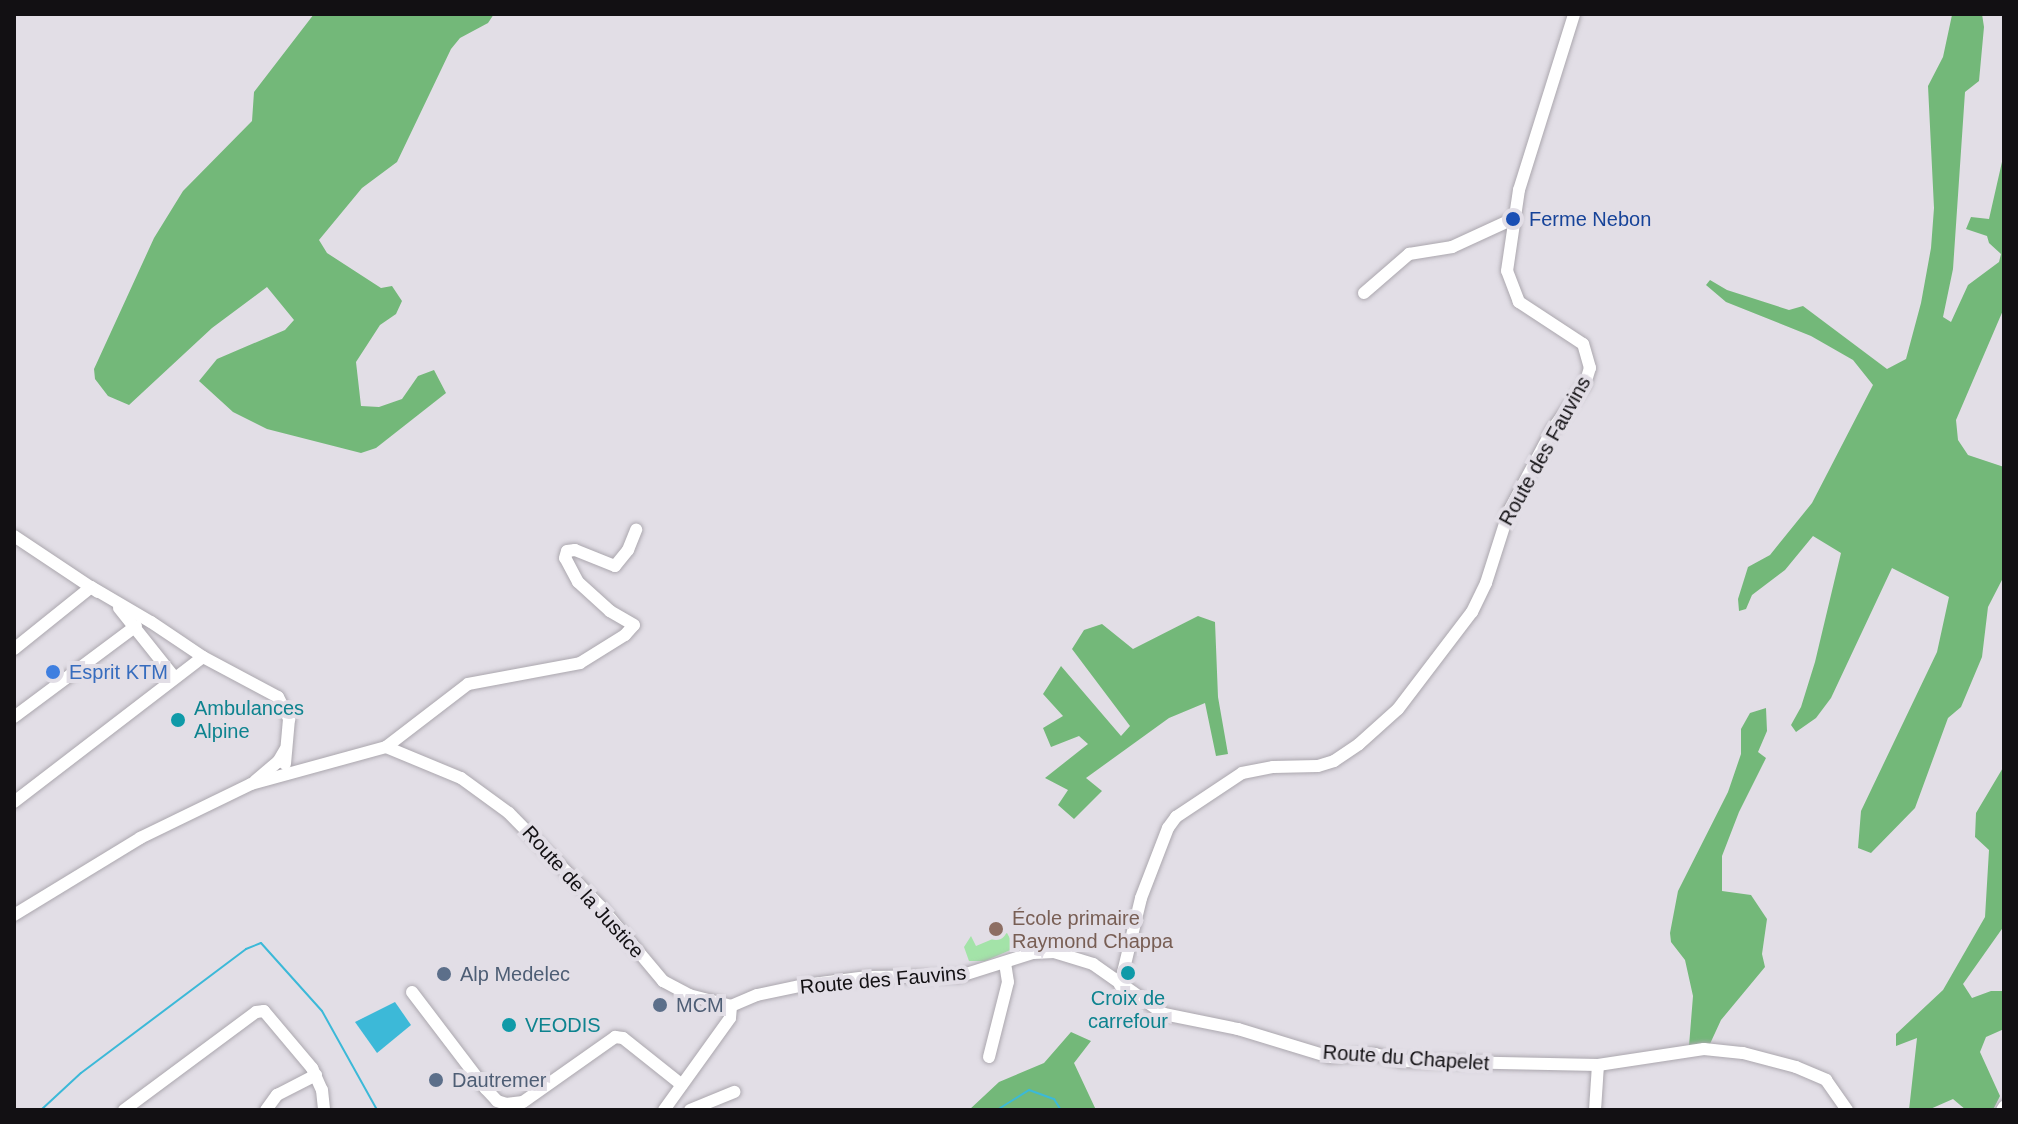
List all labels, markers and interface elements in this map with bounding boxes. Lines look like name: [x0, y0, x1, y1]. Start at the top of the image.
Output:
place label: Ferme Nebon: [1529, 207, 1651, 231]
marker: Ferme Nebon: [1504, 210, 1522, 228]
street label: Route des Fauvins: [1494, 372, 1596, 530]
place label: Esprit KTM: [69, 660, 168, 684]
marker: Esprit KTM: [44, 663, 62, 681]
place label: Ambulances Alpine: [194, 696, 304, 743]
marker: Ambulances Alpine: [169, 711, 187, 729]
street label: Route de la Justice: [517, 821, 649, 963]
place label: École primaire Raymond Chappa: [1012, 906, 1173, 953]
marker: École primaire Raymond Chappa: [987, 920, 1005, 938]
street label: Route des Fauvins: [799, 961, 967, 999]
place label: Alp Medelec: [460, 962, 570, 986]
marker: Croix de carrefour: [1119, 964, 1137, 982]
marker: Alp Medelec: [435, 965, 453, 983]
place label: Croix de carrefour: [1088, 986, 1168, 1033]
place label: MCM: [676, 993, 724, 1017]
marker: MCM: [651, 996, 669, 1014]
place label: VEODIS: [525, 1013, 601, 1037]
marker: VEODIS: [500, 1016, 518, 1034]
street label: Route du Chapelet: [1322, 1040, 1490, 1076]
place label: Dautremer: [452, 1068, 546, 1092]
marker: Dautremer: [427, 1071, 445, 1089]

